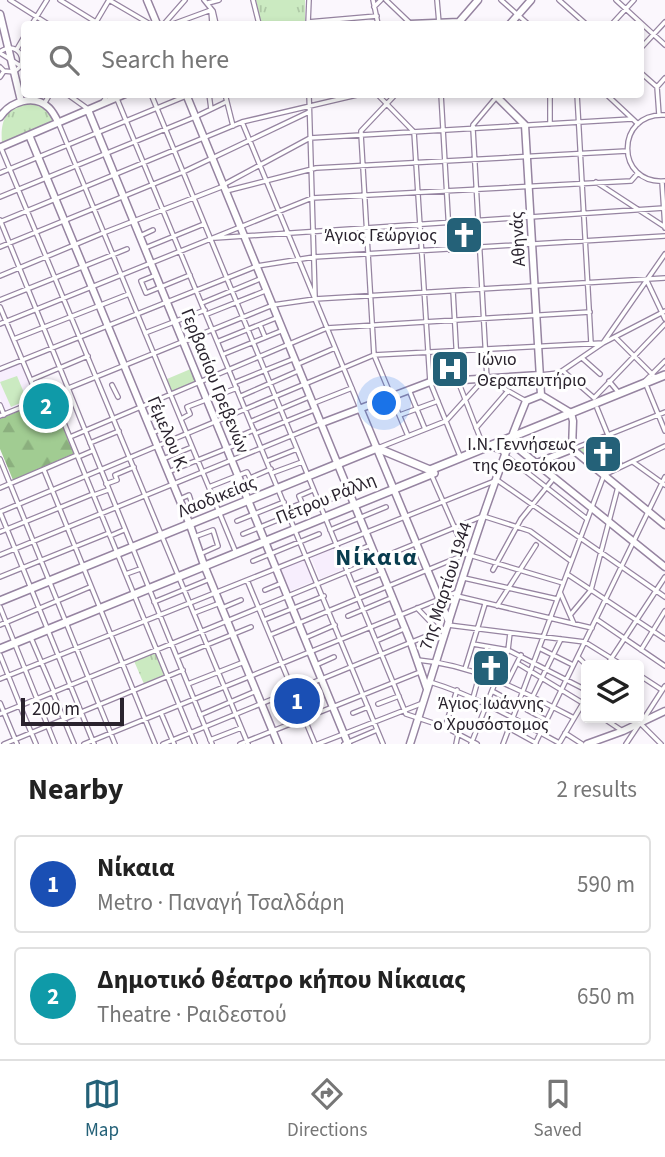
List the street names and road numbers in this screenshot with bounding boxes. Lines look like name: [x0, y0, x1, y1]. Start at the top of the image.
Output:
street label: Αθηνάς: [504, 211, 532, 267]
street label: Γερβασίου Γρεβενών: [175, 305, 256, 458]
street label: Γέμελου Κ.: [141, 392, 195, 476]
street label: Πέτρου Ράλλη: [272, 468, 380, 530]
street label: Λαοδικείας: [174, 470, 260, 524]
street label: 7ης Μαρτίου 1944: [413, 519, 479, 653]

